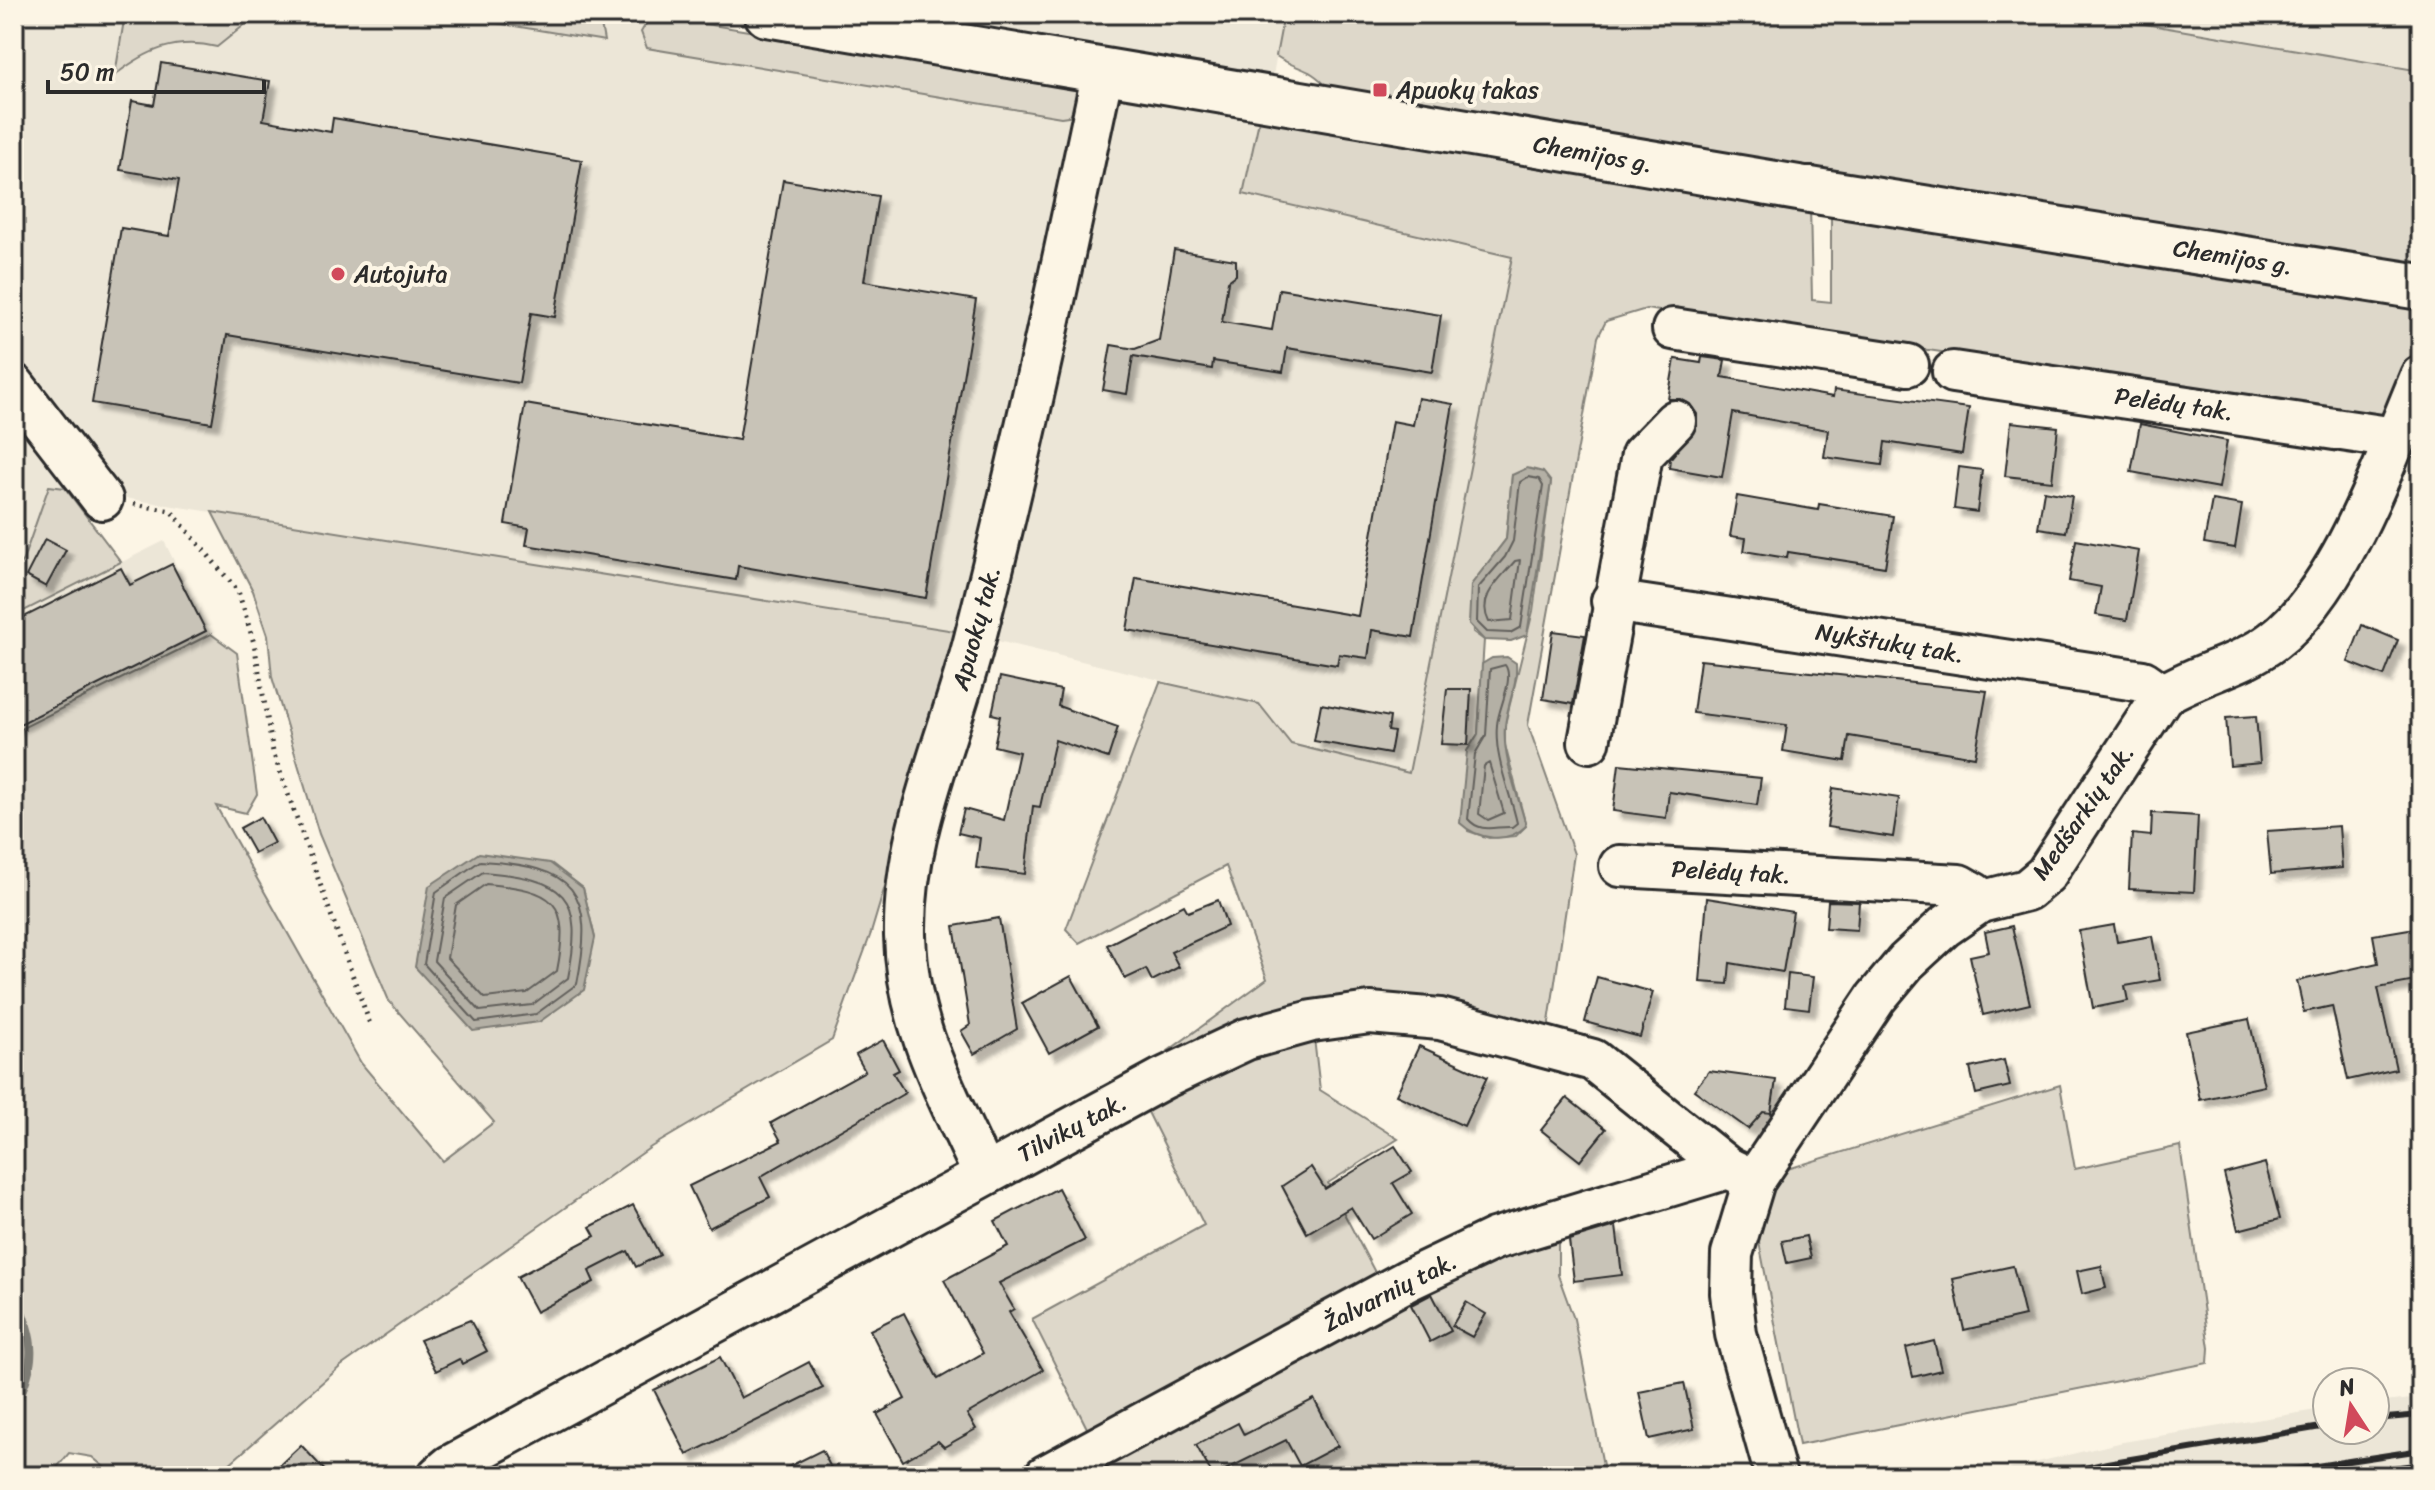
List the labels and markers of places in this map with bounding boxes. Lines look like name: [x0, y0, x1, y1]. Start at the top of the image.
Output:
place label: Apuokų takas: [1395, 69, 1539, 111]
marker: Apuokų takas: [1371, 81, 1389, 99]
place label: Autojuta: [353, 253, 448, 295]
marker: Autojuta: [329, 265, 347, 283]

